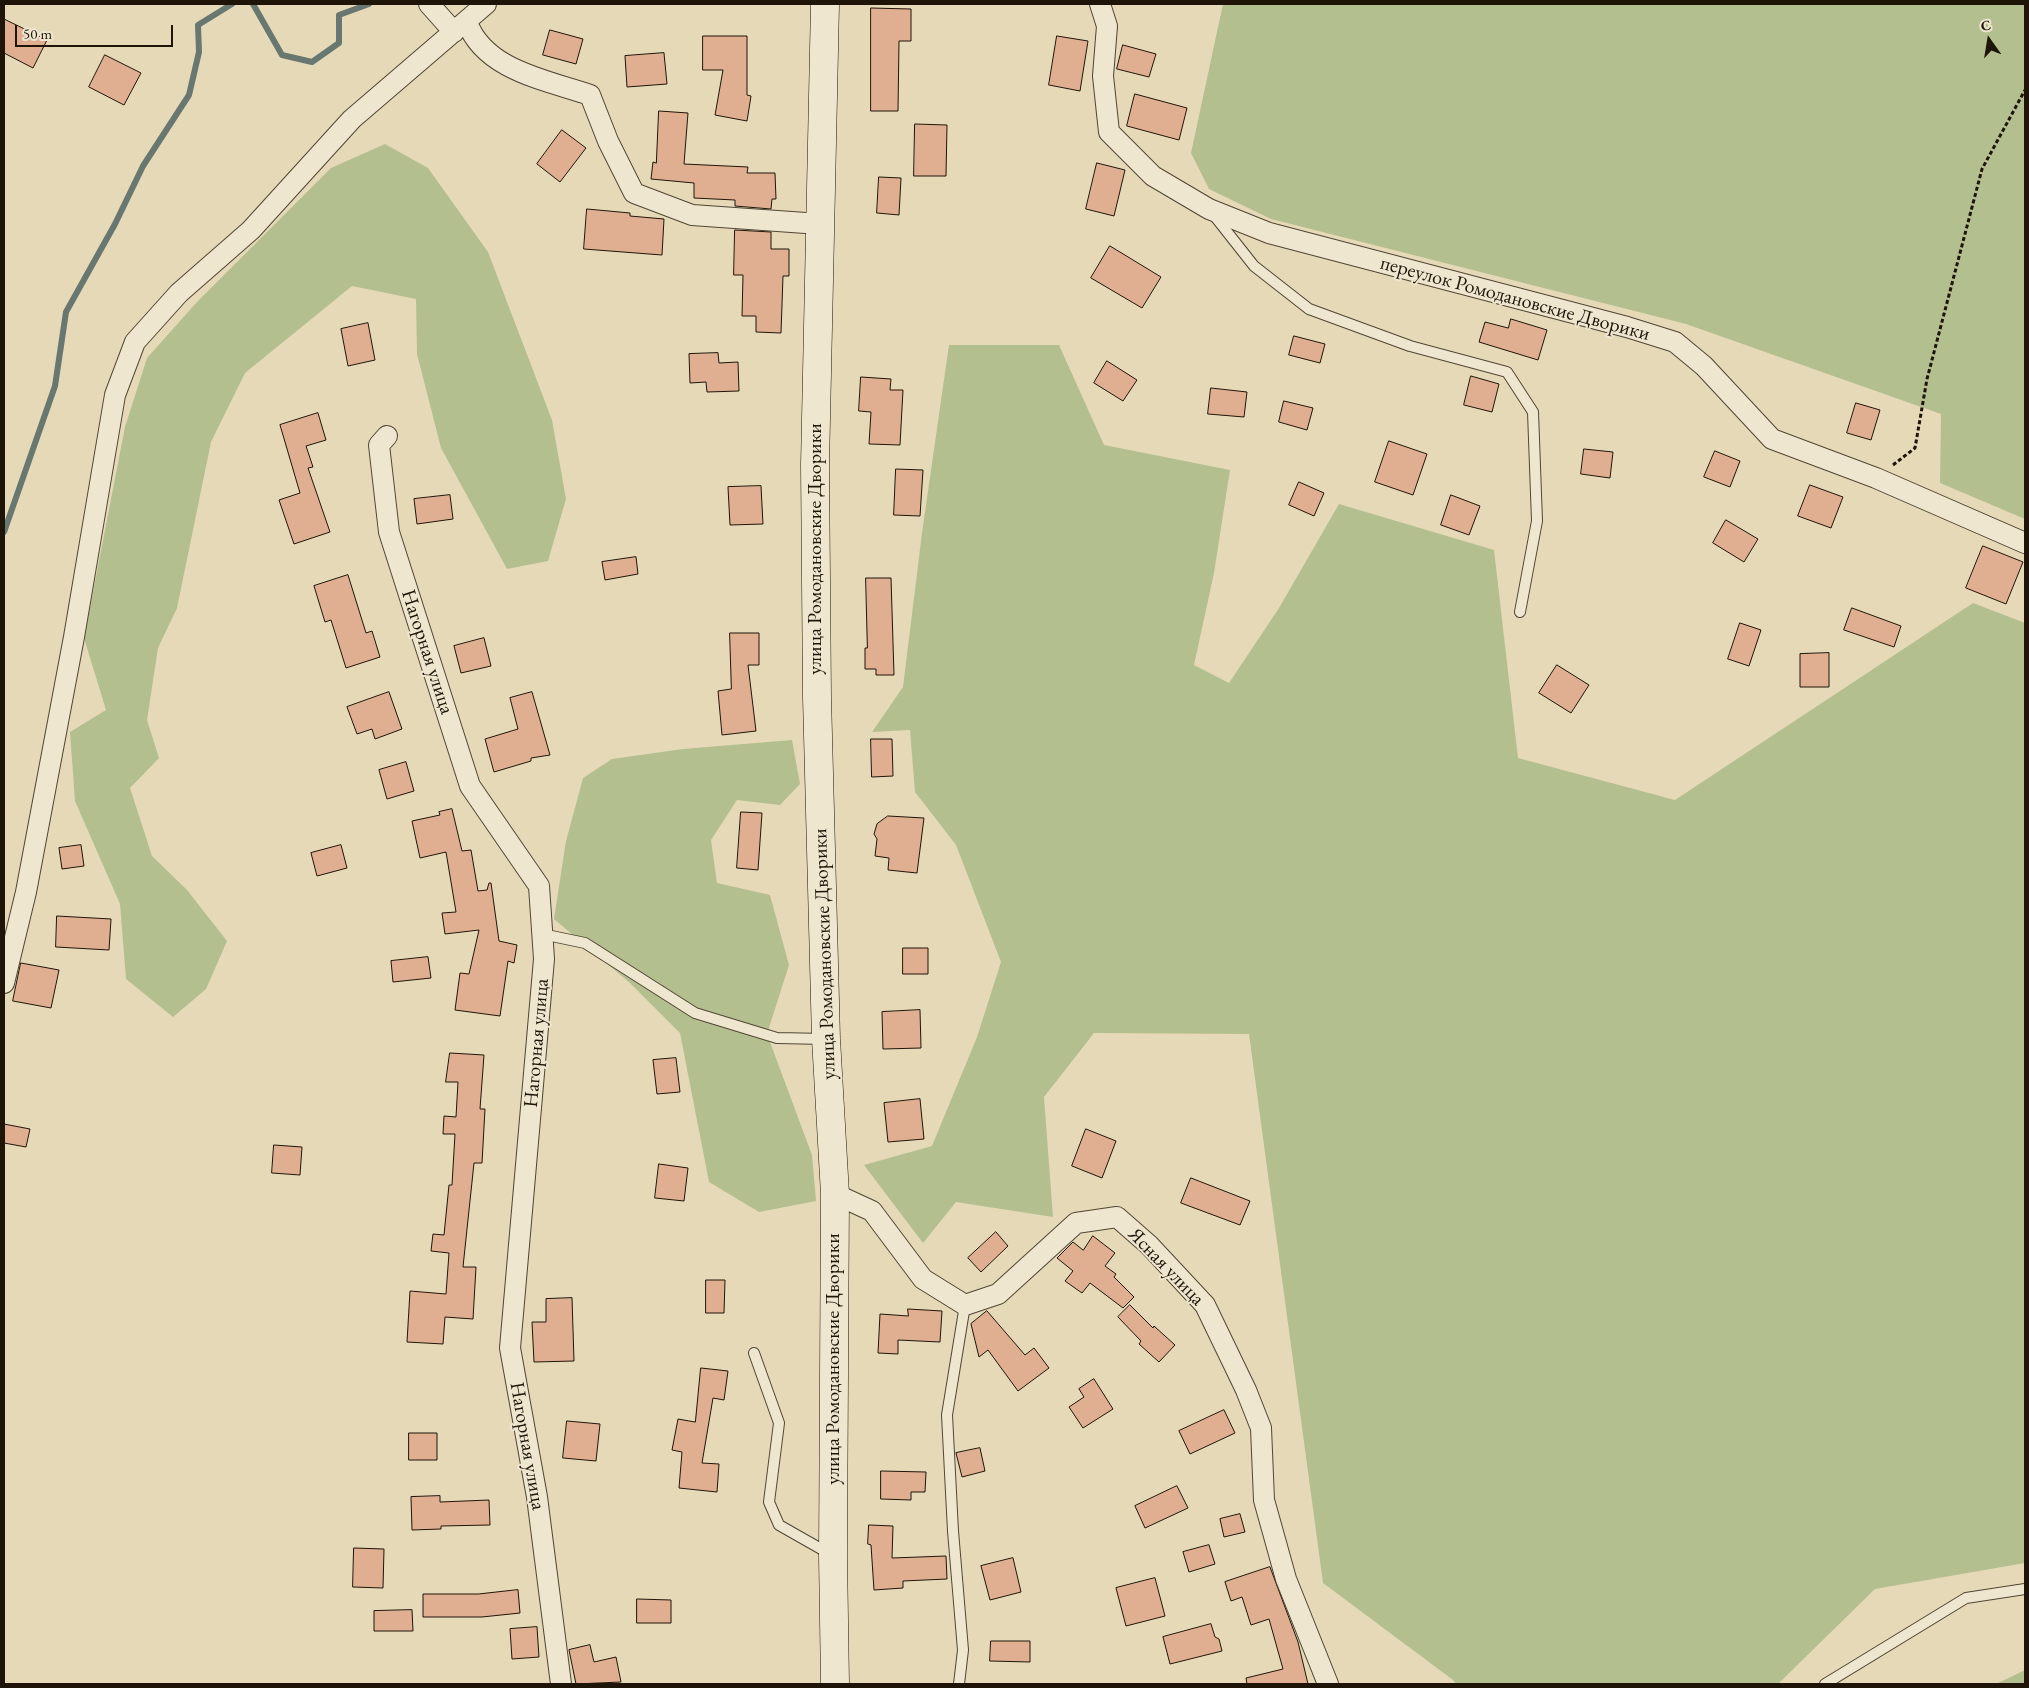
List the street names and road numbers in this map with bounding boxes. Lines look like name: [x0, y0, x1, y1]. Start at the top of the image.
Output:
street label: переулок Ромодановские Дворики: [1378, 251, 1652, 347]
street label: улица Ромодановские Дворики: [804, 423, 828, 675]
street label: Нагорная улица: [396, 587, 458, 717]
street label: улица Ромодановские Дворики: [809, 828, 841, 1080]
street label: Нагорная улица: [519, 977, 555, 1109]
street label: Ясная улица: [1123, 1223, 1209, 1311]
street label: улица Ромодановские Дворики: [822, 1233, 846, 1485]
street label: Нагорная улица: [504, 1380, 550, 1512]

